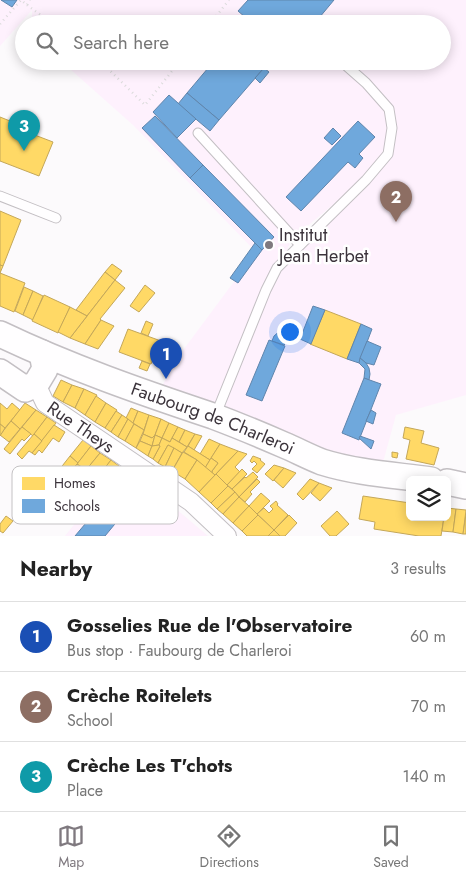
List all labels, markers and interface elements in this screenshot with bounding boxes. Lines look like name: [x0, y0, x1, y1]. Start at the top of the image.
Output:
search box: [15, 15, 451, 70]
icon: search: [33, 29, 61, 57]
text: Search here: [73, 29, 169, 56]
pin: 3: [8, 110, 40, 151]
pin: 2: [380, 181, 412, 222]
place label: Institut Jean Herbet: [277, 222, 369, 269]
marker: Institut Jean Herbet: [263, 239, 275, 251]
your location: [277, 319, 303, 345]
pin: 1: [150, 338, 182, 379]
street label: Faubourg de Charleroi: [127, 376, 299, 461]
street label: Rue Theys: [42, 395, 119, 459]
legend: [12, 466, 178, 524]
text: Homes: [54, 473, 96, 493]
map controls: [406, 476, 451, 521]
button: layers: [406, 476, 451, 521]
text: Schools: [54, 496, 100, 516]
text: Nearby: [20, 554, 92, 584]
text: 3 results: [390, 557, 446, 580]
text: Gosselies Rue de l'Observatoire: [67, 612, 352, 639]
text: 1: [32, 625, 40, 648]
text: 60 m: [410, 625, 446, 648]
text: Bus stop · Faubourg de Charleroi: [67, 639, 292, 662]
text: Crèche Roitelets: [67, 682, 212, 709]
text: 2: [31, 695, 41, 718]
text: 70 m: [411, 695, 446, 718]
text: School: [67, 709, 113, 732]
text: Crèche Les T'chots: [67, 752, 232, 779]
text: 3: [31, 765, 41, 788]
text: 140 m: [403, 765, 446, 788]
text: Place: [67, 779, 103, 802]
tab: Map: [57, 822, 85, 872]
tab: Directions: [200, 822, 259, 872]
tab: Saved: [373, 822, 409, 872]

